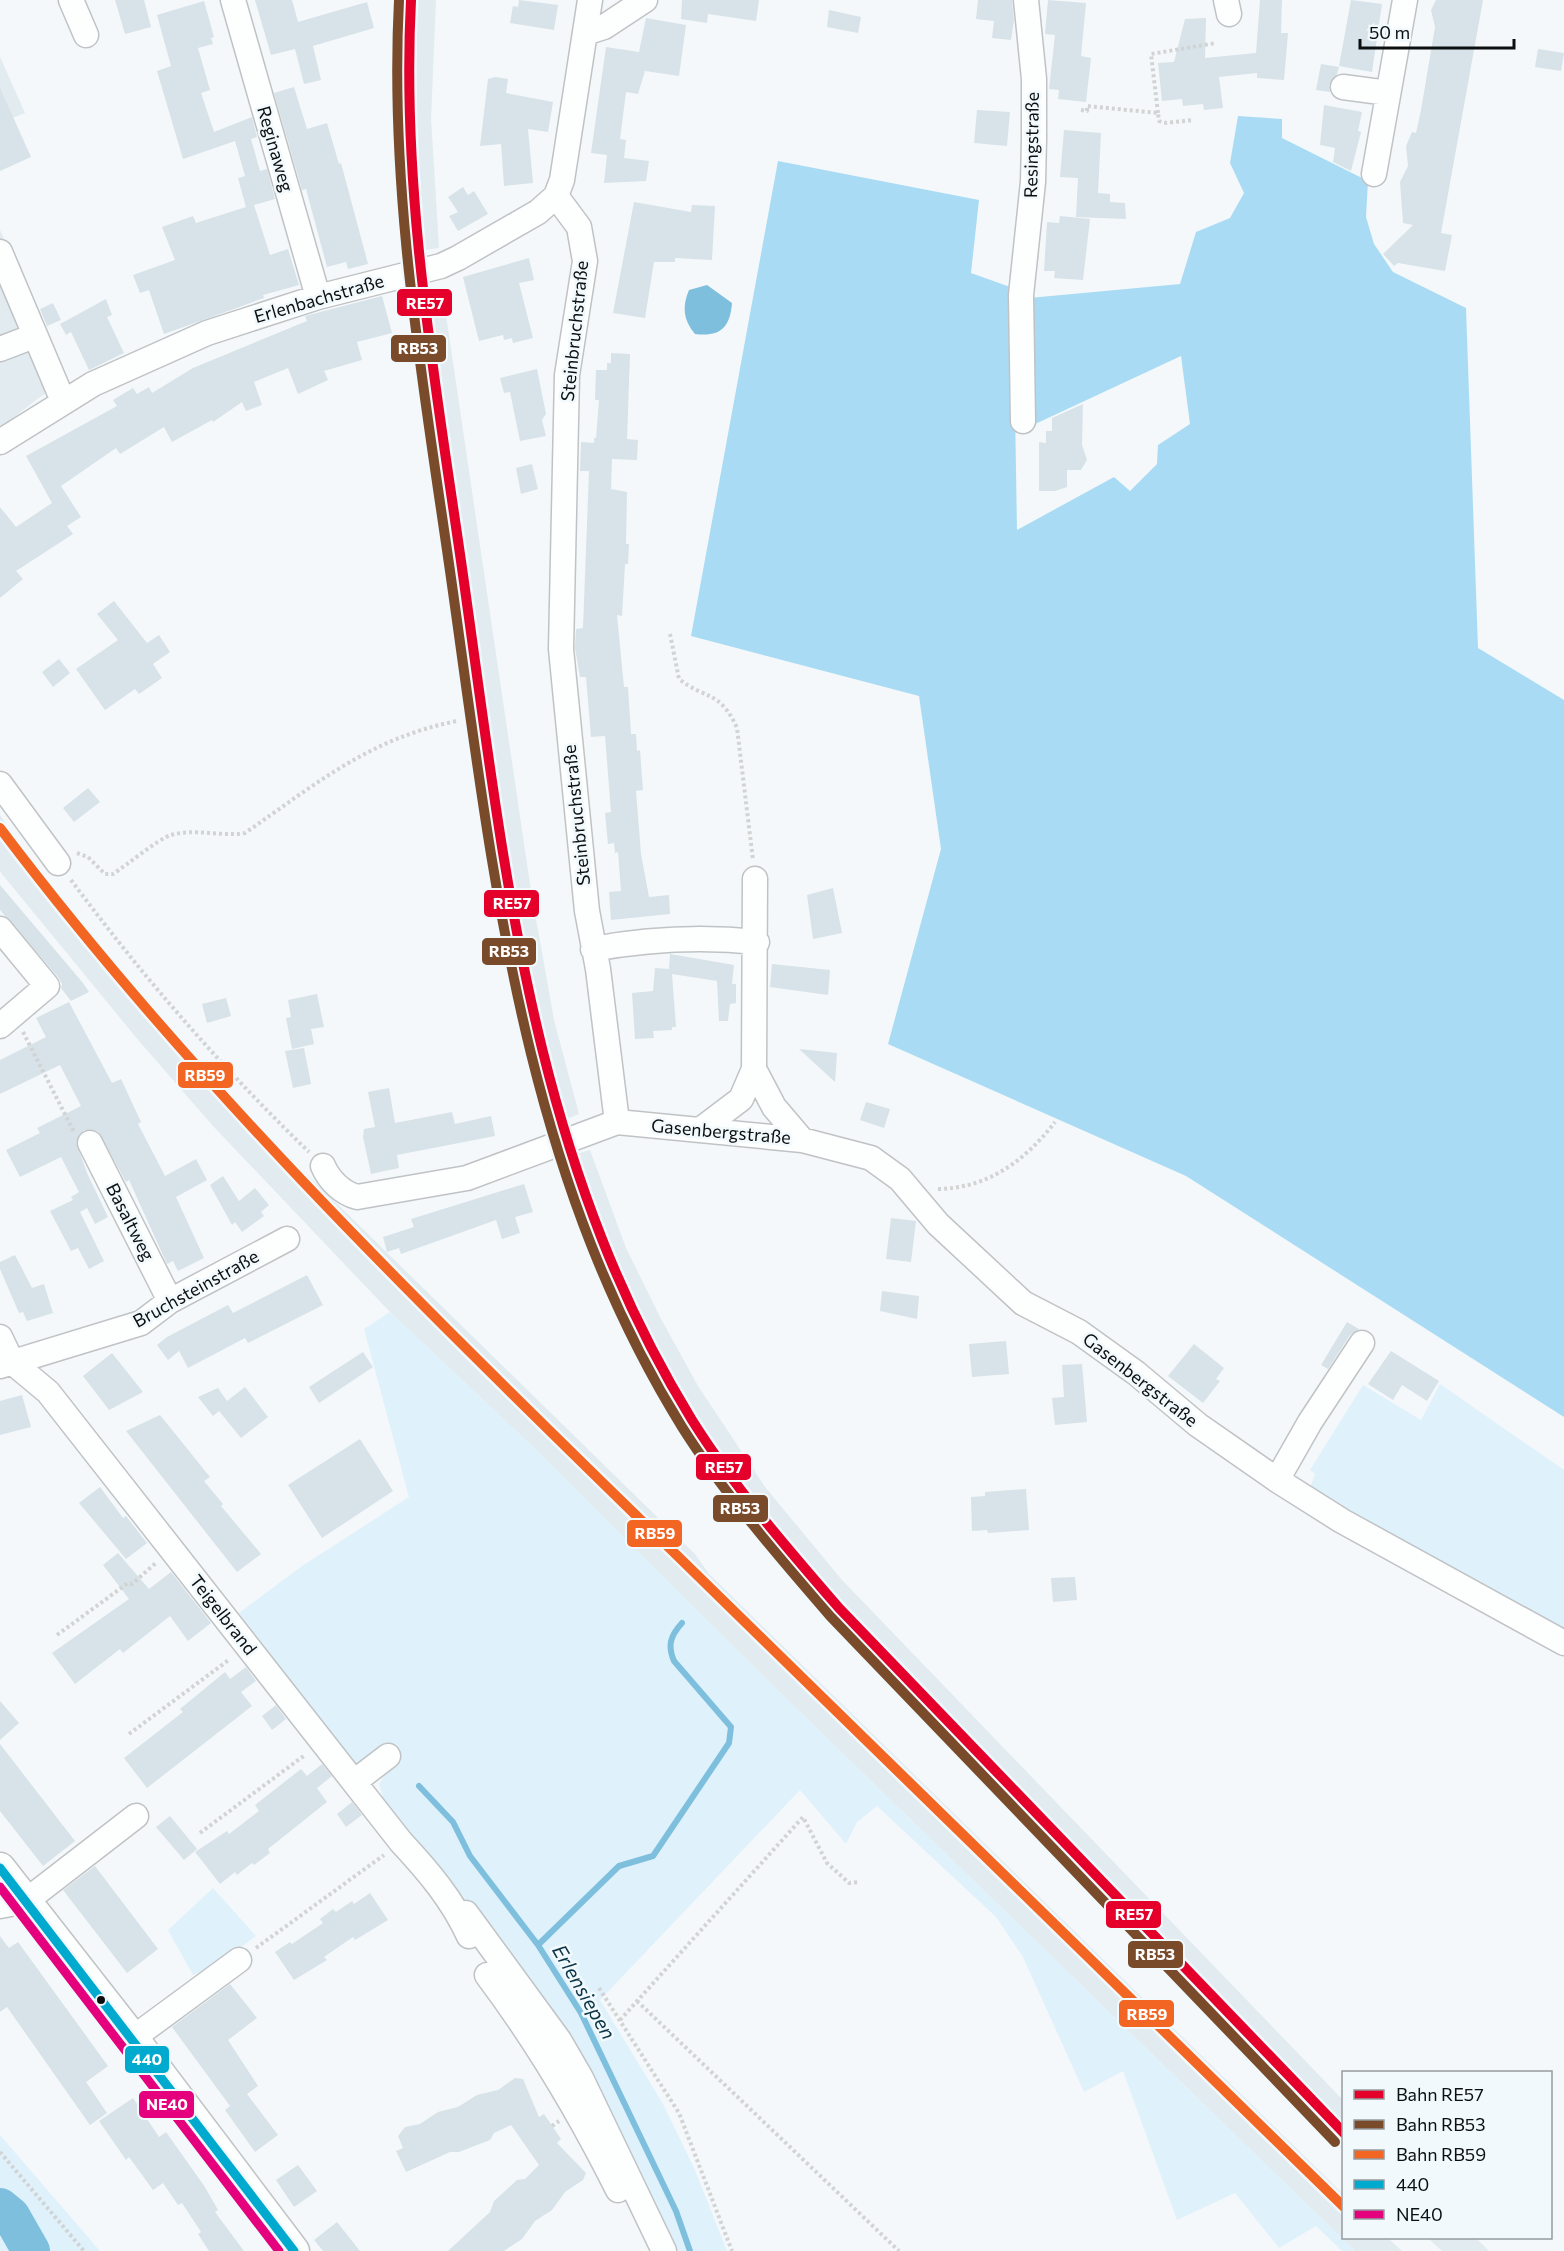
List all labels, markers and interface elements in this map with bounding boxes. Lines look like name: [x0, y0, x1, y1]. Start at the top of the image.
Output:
scale bar: [1360, 12, 1514, 50]
text: 50 m: [1369, 21, 1410, 43]
street label: Resingstraße: [1019, 92, 1043, 198]
street label: Reginaweg: [253, 103, 299, 194]
street label: Steinbruchstraße: [556, 259, 592, 402]
street label: Erlenbachstraße: [251, 269, 386, 327]
line badge: RE57: [396, 288, 453, 317]
text: RE57: [406, 293, 445, 312]
line badge: RB53: [390, 334, 447, 363]
text: RB53: [398, 338, 438, 357]
street label: Steinbruchstraße: [558, 744, 594, 887]
line badge: RE57: [483, 889, 540, 918]
text: RE57: [493, 893, 532, 912]
line badge: RB53: [481, 937, 537, 966]
text: RB53: [489, 941, 529, 960]
line badge: RB59: [177, 1061, 234, 1089]
text: RB59: [185, 1065, 226, 1084]
street label: Gasenbergstraße: [650, 1114, 792, 1148]
street label: Basaltweg: [102, 1179, 160, 1264]
street label: Bruchsteinstraße: [129, 1245, 262, 1332]
street label: Gasenbergstraße: [1079, 1327, 1203, 1431]
line badge: RE57: [695, 1453, 752, 1481]
text: RE57: [705, 1457, 744, 1476]
line badge: RB53: [712, 1494, 769, 1523]
text: RB53: [720, 1498, 760, 1517]
line badge: RB59: [626, 1519, 683, 1548]
text: RB59: [635, 1523, 676, 1542]
street label: Teigelbrand: [186, 1570, 262, 1659]
line badge: RE57: [1105, 1900, 1162, 1929]
text: RE57: [1115, 1904, 1154, 1923]
water label: Erlensiepen: [548, 1940, 622, 2043]
line badge: RB53: [1127, 1940, 1184, 1969]
text: RB53: [1135, 1944, 1175, 1963]
unlabelled marker: [95, 1994, 107, 2006]
line badge: RB59: [1118, 1999, 1175, 2028]
text: RB59: [1127, 2004, 1168, 2023]
line badge: 440: [124, 2045, 170, 2074]
text: 440: [132, 2049, 162, 2068]
legend: [1342, 2071, 1552, 2239]
text: Bahn RE57: [1396, 2083, 1484, 2105]
line badge: NE40: [138, 2090, 195, 2119]
text: NE40: [146, 2094, 188, 2113]
text: Bahn RB53: [1396, 2113, 1485, 2135]
text: Bahn RB59: [1396, 2143, 1486, 2165]
text: 440: [1396, 2173, 1429, 2195]
text: NE40: [1396, 2203, 1443, 2225]

